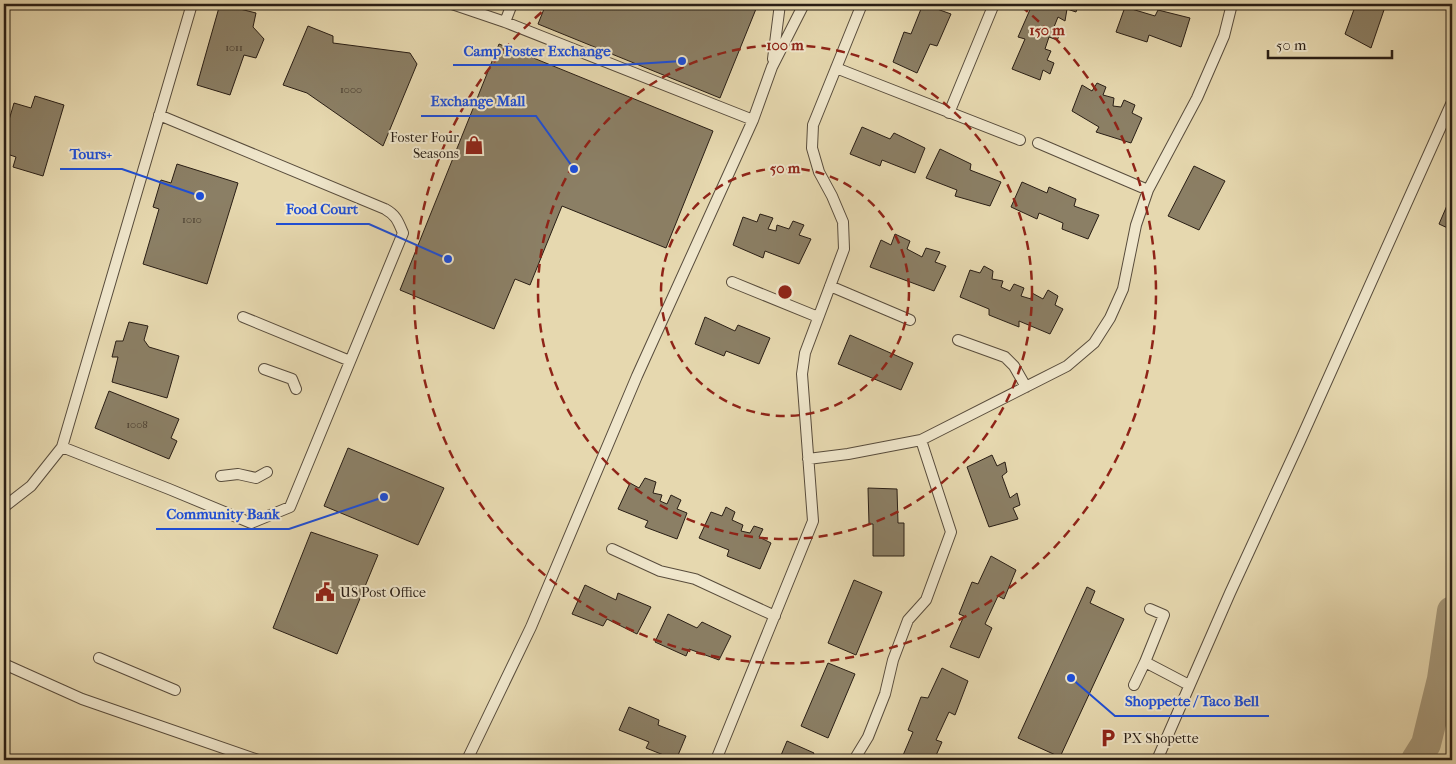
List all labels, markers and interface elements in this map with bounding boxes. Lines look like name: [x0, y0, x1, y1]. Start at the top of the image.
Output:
text: 150 m: [1029, 21, 1065, 39]
scale bar: [1268, 28, 1392, 60]
callout: Camp Foster Exchange: [453, 35, 620, 65]
text: 100 m: [766, 36, 804, 54]
text: 50 m: [1276, 36, 1307, 54]
house number: 1011: [225, 41, 243, 54]
text: Camp Foster Exchange: [463, 42, 611, 60]
house number: 1000: [340, 83, 362, 96]
callout: Exchange Mall: [421, 86, 536, 116]
text: Exchange Mall: [431, 92, 526, 110]
place label: Foster Four Seasons: [390, 129, 459, 162]
shop icon: Foster Four Seasons: [463, 134, 485, 156]
callout: Tours+: [60, 139, 122, 169]
text: Tours+: [69, 145, 112, 163]
text: 50 m: [770, 159, 801, 177]
callout: Food Court: [276, 194, 369, 224]
text: Food Court: [285, 200, 359, 218]
house number: 1010: [182, 213, 202, 226]
centre of rings: [776, 283, 794, 301]
house number: 1008: [126, 418, 148, 431]
callout: Community Bank: [156, 499, 289, 529]
text: Community Bank: [166, 505, 281, 523]
public building icon: US Post Office: [314, 581, 336, 603]
place label: US Post Office: [340, 584, 426, 601]
callout: Shoppette / Taco Bell: [1115, 686, 1269, 716]
text: Shoppette / Taco Bell: [1125, 692, 1260, 710]
parking icon: PX Shopette: [1097, 727, 1119, 749]
place label: PX Shopette: [1123, 730, 1199, 747]

